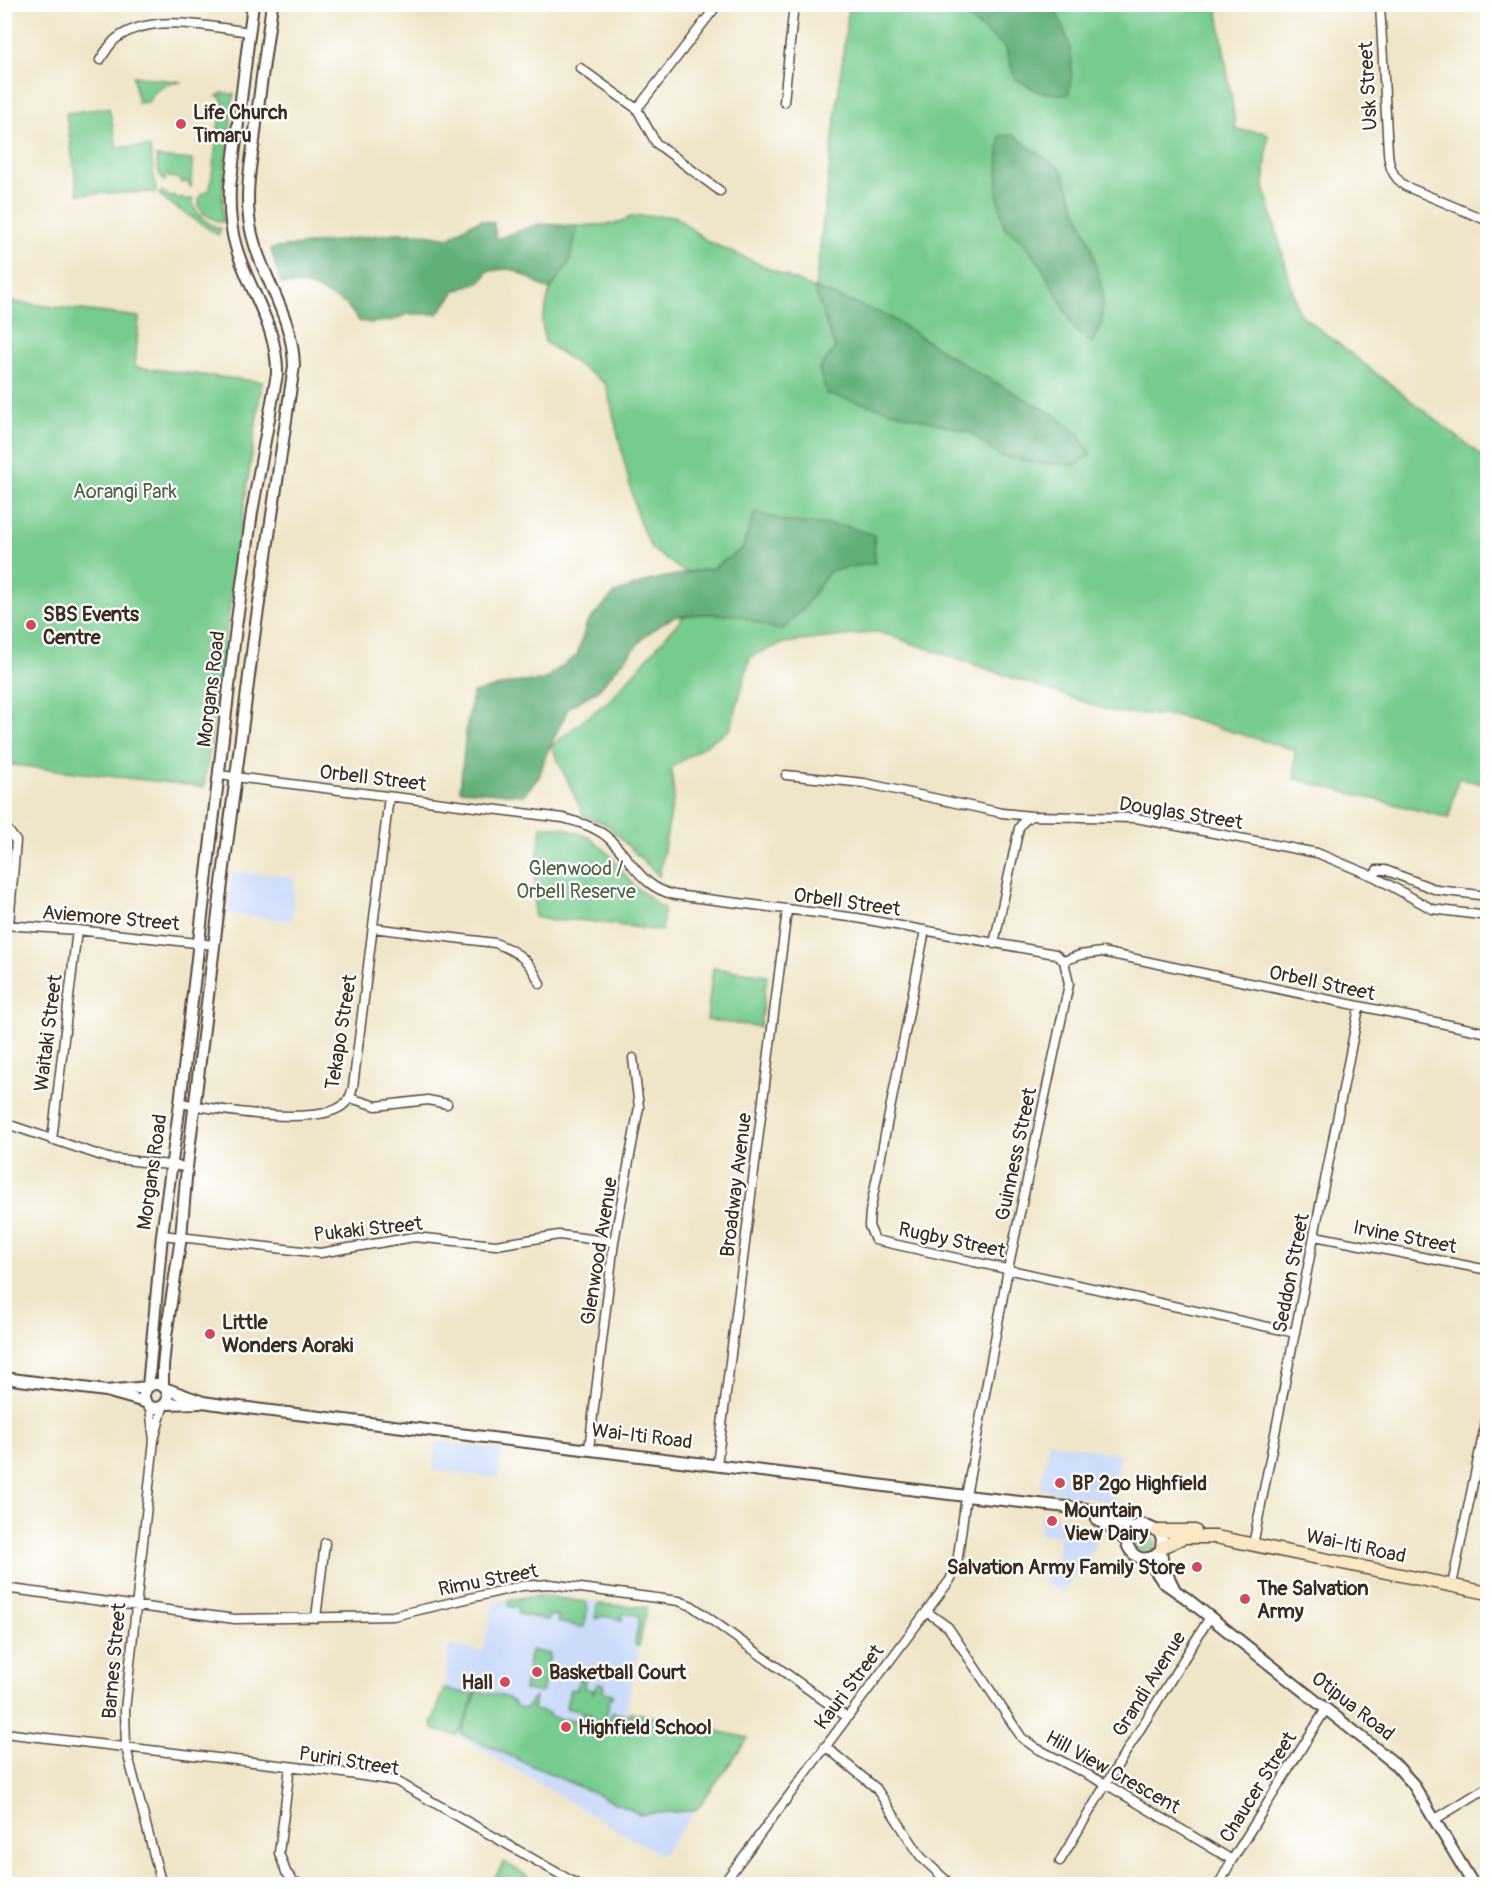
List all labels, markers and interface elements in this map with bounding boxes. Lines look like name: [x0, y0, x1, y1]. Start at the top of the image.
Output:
street label: Usk Street: [1353, 40, 1383, 131]
place label: Life Church Timaru: [192, 100, 287, 148]
marker: Life Church Timaru: [174, 117, 188, 131]
park label: Aorangi Park: [73, 479, 178, 504]
place label: SBS Events Centre: [43, 602, 139, 650]
marker: SBS Events Centre: [24, 618, 38, 632]
street label: Morgans Road: [191, 630, 231, 748]
street label: Orbell Street: [318, 759, 429, 797]
street label: Douglas Street: [1117, 791, 1246, 835]
park label: Glenwood / Orbell Reserve: [516, 856, 636, 904]
street label: Orbell Street: [792, 882, 903, 922]
street label: Aviemore Street: [41, 900, 182, 937]
street label: Orbell Street: [1267, 960, 1378, 1007]
street label: Waitaki Street: [28, 972, 68, 1093]
street label: Tekapo Street: [320, 972, 363, 1091]
street label: Guinness Street: [990, 1084, 1043, 1223]
street label: Broadway Avenue: [715, 1111, 757, 1259]
street label: Morgans Road: [132, 1112, 172, 1232]
street label: Glenwood Avenue: [575, 1175, 623, 1327]
street label: Seddon Street: [1267, 1210, 1315, 1335]
street label: Pukaki Street: [312, 1211, 425, 1247]
street label: Irvine Street: [1351, 1215, 1460, 1259]
street label: Rugby Street: [896, 1216, 1009, 1264]
place label: Little Wonders Aoraki: [222, 1310, 354, 1358]
marker: Little Wonders Aoraki: [203, 1327, 217, 1341]
street label: Wai-Iti Road: [590, 1417, 694, 1455]
place label: BP 2go Highfield: [1072, 1471, 1207, 1496]
marker: BP 2go Highfield: [1053, 1476, 1067, 1490]
place label: Mountain View Dairy: [1064, 1498, 1149, 1546]
marker: Mountain View Dairy: [1045, 1514, 1059, 1528]
street label: Wai-Iti Road: [1304, 1523, 1408, 1569]
place label: Salvation Army Family Store: [947, 1555, 1186, 1580]
street label: Rimu Street: [436, 1558, 541, 1602]
marker: Salvation Army Family Store: [1190, 1560, 1204, 1574]
place label: The Salvation Army: [1256, 1576, 1369, 1624]
marker: The Salvation Army: [1238, 1592, 1252, 1606]
street label: Barnes Street: [96, 1601, 132, 1720]
street label: Grandi Avenue: [1107, 1627, 1191, 1741]
street label: Kauri Street: [809, 1639, 890, 1735]
place label: Basketball Court: [549, 1660, 687, 1685]
marker: Basketball Court: [530, 1665, 544, 1679]
street label: Otipua Road: [1306, 1666, 1400, 1746]
place label: Hall: [462, 1670, 493, 1695]
marker: Hall: [498, 1675, 512, 1689]
place label: Highfield School: [578, 1715, 712, 1740]
marker: Highfield School: [559, 1720, 573, 1734]
street label: Hill View Crescent: [1041, 1725, 1185, 1820]
street label: Chaucer Street: [1214, 1726, 1303, 1847]
street label: Puriri Street: [297, 1741, 402, 1781]

